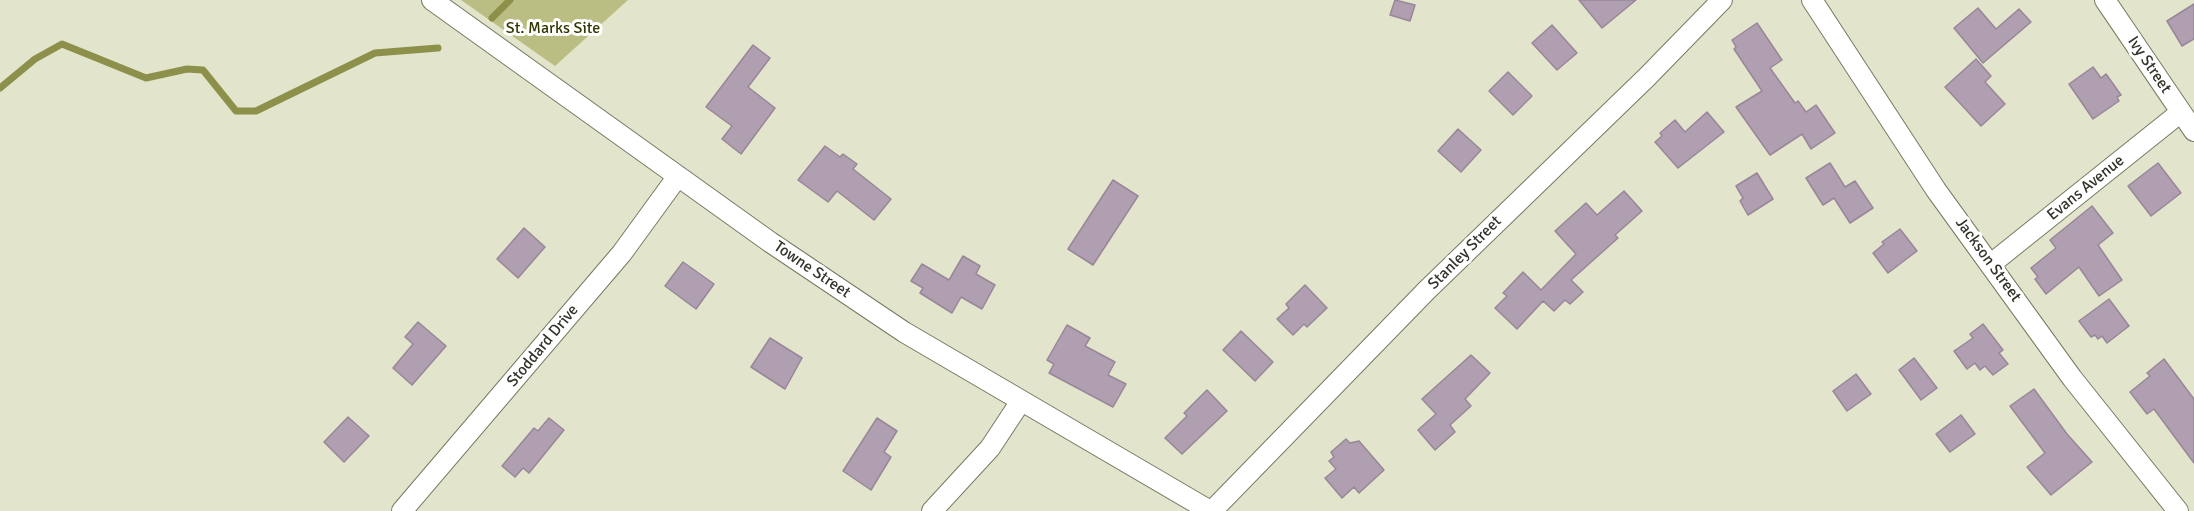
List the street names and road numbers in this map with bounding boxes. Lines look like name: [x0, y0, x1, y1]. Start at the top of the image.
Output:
street label: Ivy Street: [2123, 33, 2175, 97]
street label: Evans Avenue: [2044, 151, 2128, 225]
street label: Stanley Street: [1424, 212, 1506, 294]
street label: Jackson Street: [1951, 214, 2025, 306]
street label: Towne Street: [770, 237, 854, 303]
street label: Stoddard Drive: [503, 301, 583, 391]

